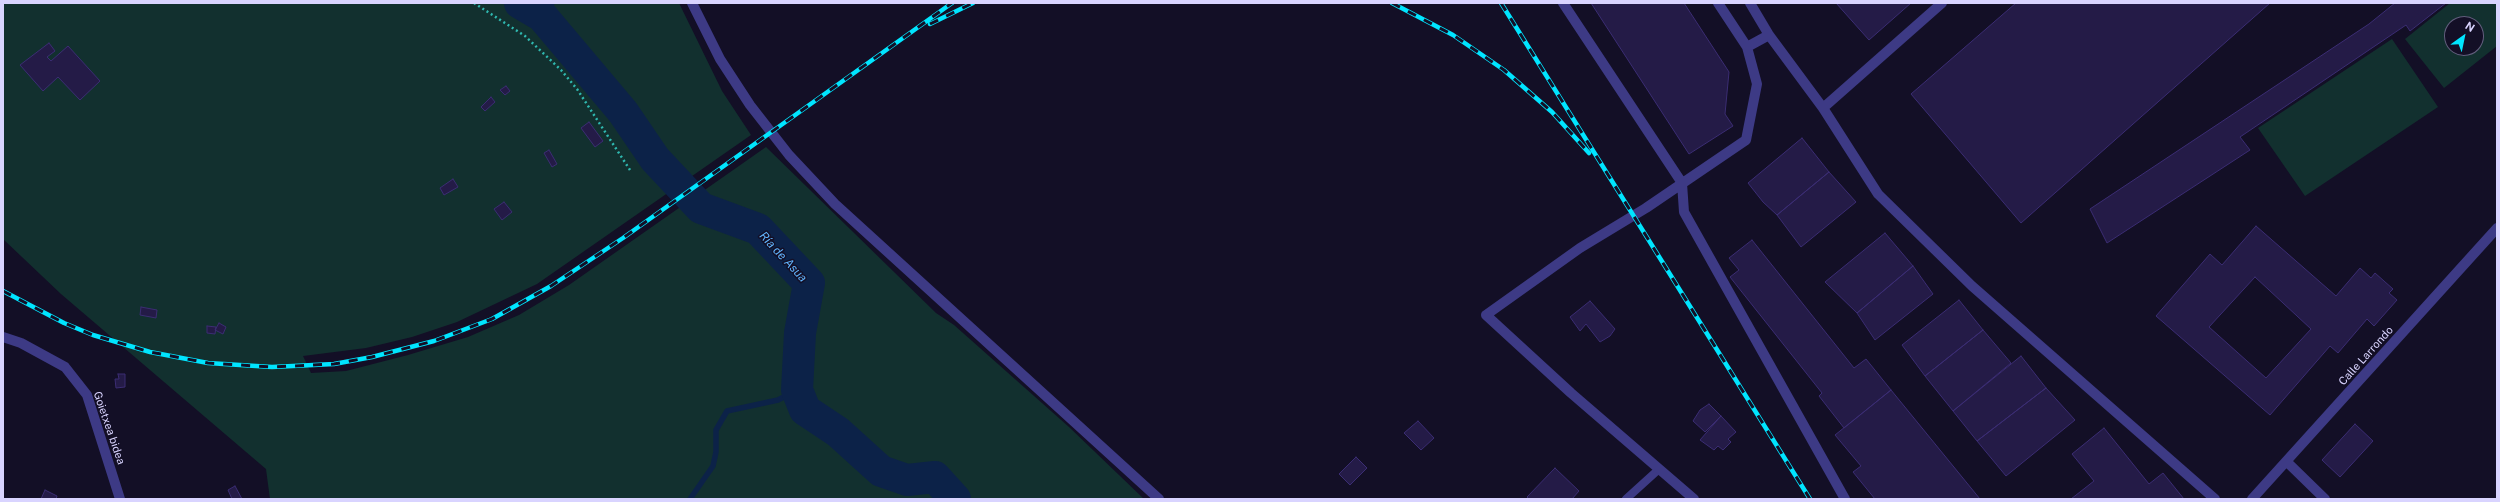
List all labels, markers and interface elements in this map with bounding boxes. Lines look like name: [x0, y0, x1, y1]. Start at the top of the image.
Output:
north arrow: [2444, 16, 2484, 56]
text: N: [2463, 19, 2477, 34]
water label: Ría de Asua: [756, 229, 810, 285]
street label: Calle Larrondo: [2336, 324, 2396, 388]
street label: Goietxea bidea: [90, 390, 128, 466]

